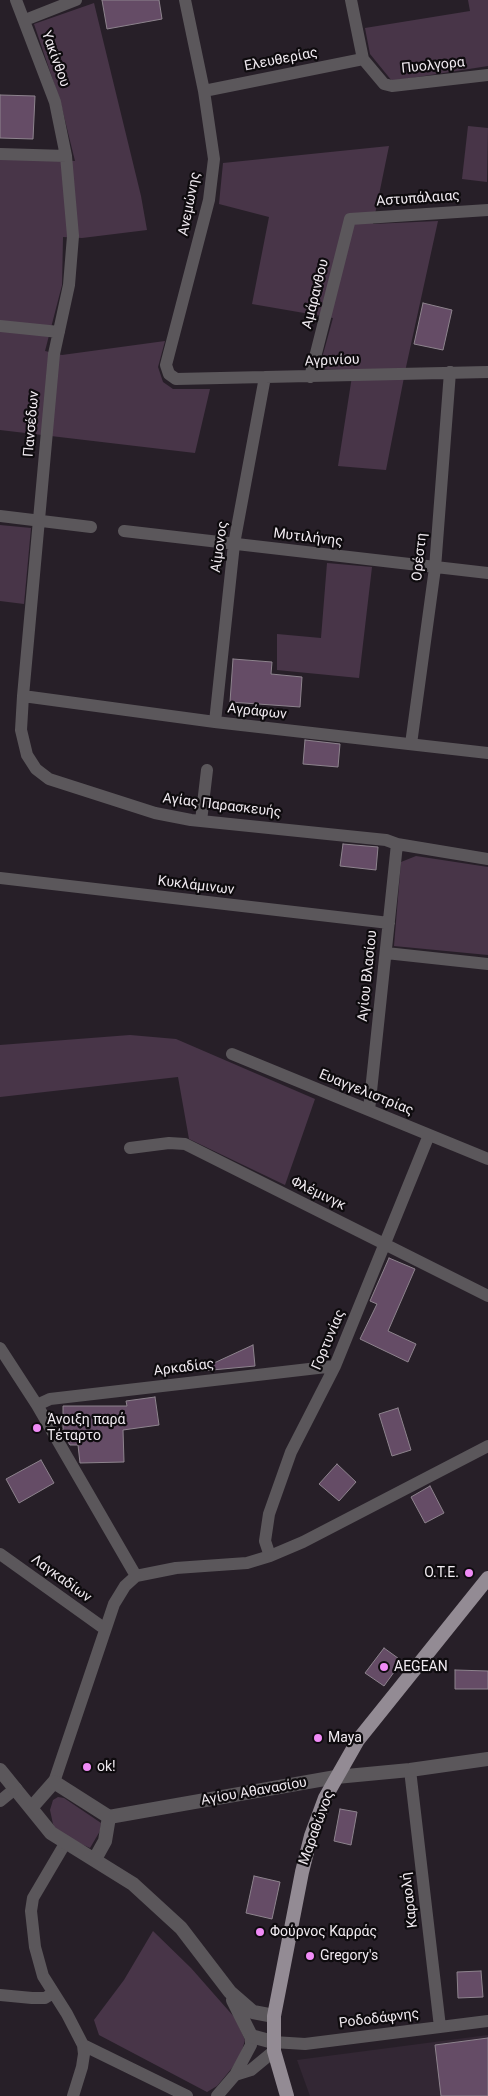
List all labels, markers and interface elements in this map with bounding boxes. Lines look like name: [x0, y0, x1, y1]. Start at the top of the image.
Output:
street label: Υακίνθου: [37, 29, 73, 89]
street label: Ελευθερίας: [243, 45, 319, 75]
street label: Πυολγορα: [400, 54, 466, 78]
street label: Ανεμώνης: [176, 171, 204, 237]
street label: Αστυπάλαιας: [376, 188, 460, 210]
street label: Αμάρανθου: [299, 257, 333, 331]
street label: Αγρινίου: [304, 352, 360, 370]
street label: Πανσέδων: [21, 390, 43, 458]
street label: Αίμονος: [208, 520, 232, 574]
street label: Μυτιλήνης: [272, 525, 344, 551]
street label: Ορέστη: [409, 532, 431, 582]
street label: Αγράφων: [226, 701, 288, 723]
street label: Αγίας Παρασκευής: [162, 790, 282, 822]
street label: Κυκλάμινων: [157, 873, 235, 899]
street label: Αγίου Βλασίου: [355, 929, 381, 1023]
street label: Ευαγγελιστρίας: [316, 1066, 416, 1120]
street label: Φλέμινγκ: [288, 1174, 348, 1214]
street label: Γορτυνίας: [309, 1307, 349, 1373]
street label: Αρκαδίας: [153, 1356, 215, 1380]
place label: Άνοιξη παρά Τέταρτο: [47, 1412, 125, 1444]
marker: Άνοιξη παρά Τέταρτο: [31, 1422, 43, 1434]
street label: Λαγκαδίων: [28, 1551, 94, 1607]
place label: Ο.Τ.Ε.: [424, 1565, 459, 1581]
marker: Ο.Τ.Ε.: [463, 1567, 475, 1579]
place label: AEGEAN: [394, 1659, 448, 1675]
marker: AEGEAN: [378, 1661, 390, 1673]
place label: Maya: [328, 1730, 362, 1746]
marker: Maya: [312, 1732, 324, 1744]
place label: ok!: [97, 1759, 116, 1775]
marker: ok!: [81, 1761, 93, 1773]
street label: Αγίου Αθανασίου: [200, 1774, 308, 1810]
street label: Μαραθώνος: [296, 1789, 338, 1867]
street label: Καραολή: [398, 1871, 422, 1929]
place label: Φούρνος Καρράς: [270, 1924, 377, 1940]
marker: Φούρνος Καρράς: [254, 1926, 266, 1938]
place label: Gregory's: [320, 1948, 378, 1964]
marker: Gregory's: [304, 1950, 316, 1962]
street label: Ροδοδάφνης: [338, 2006, 420, 2032]

